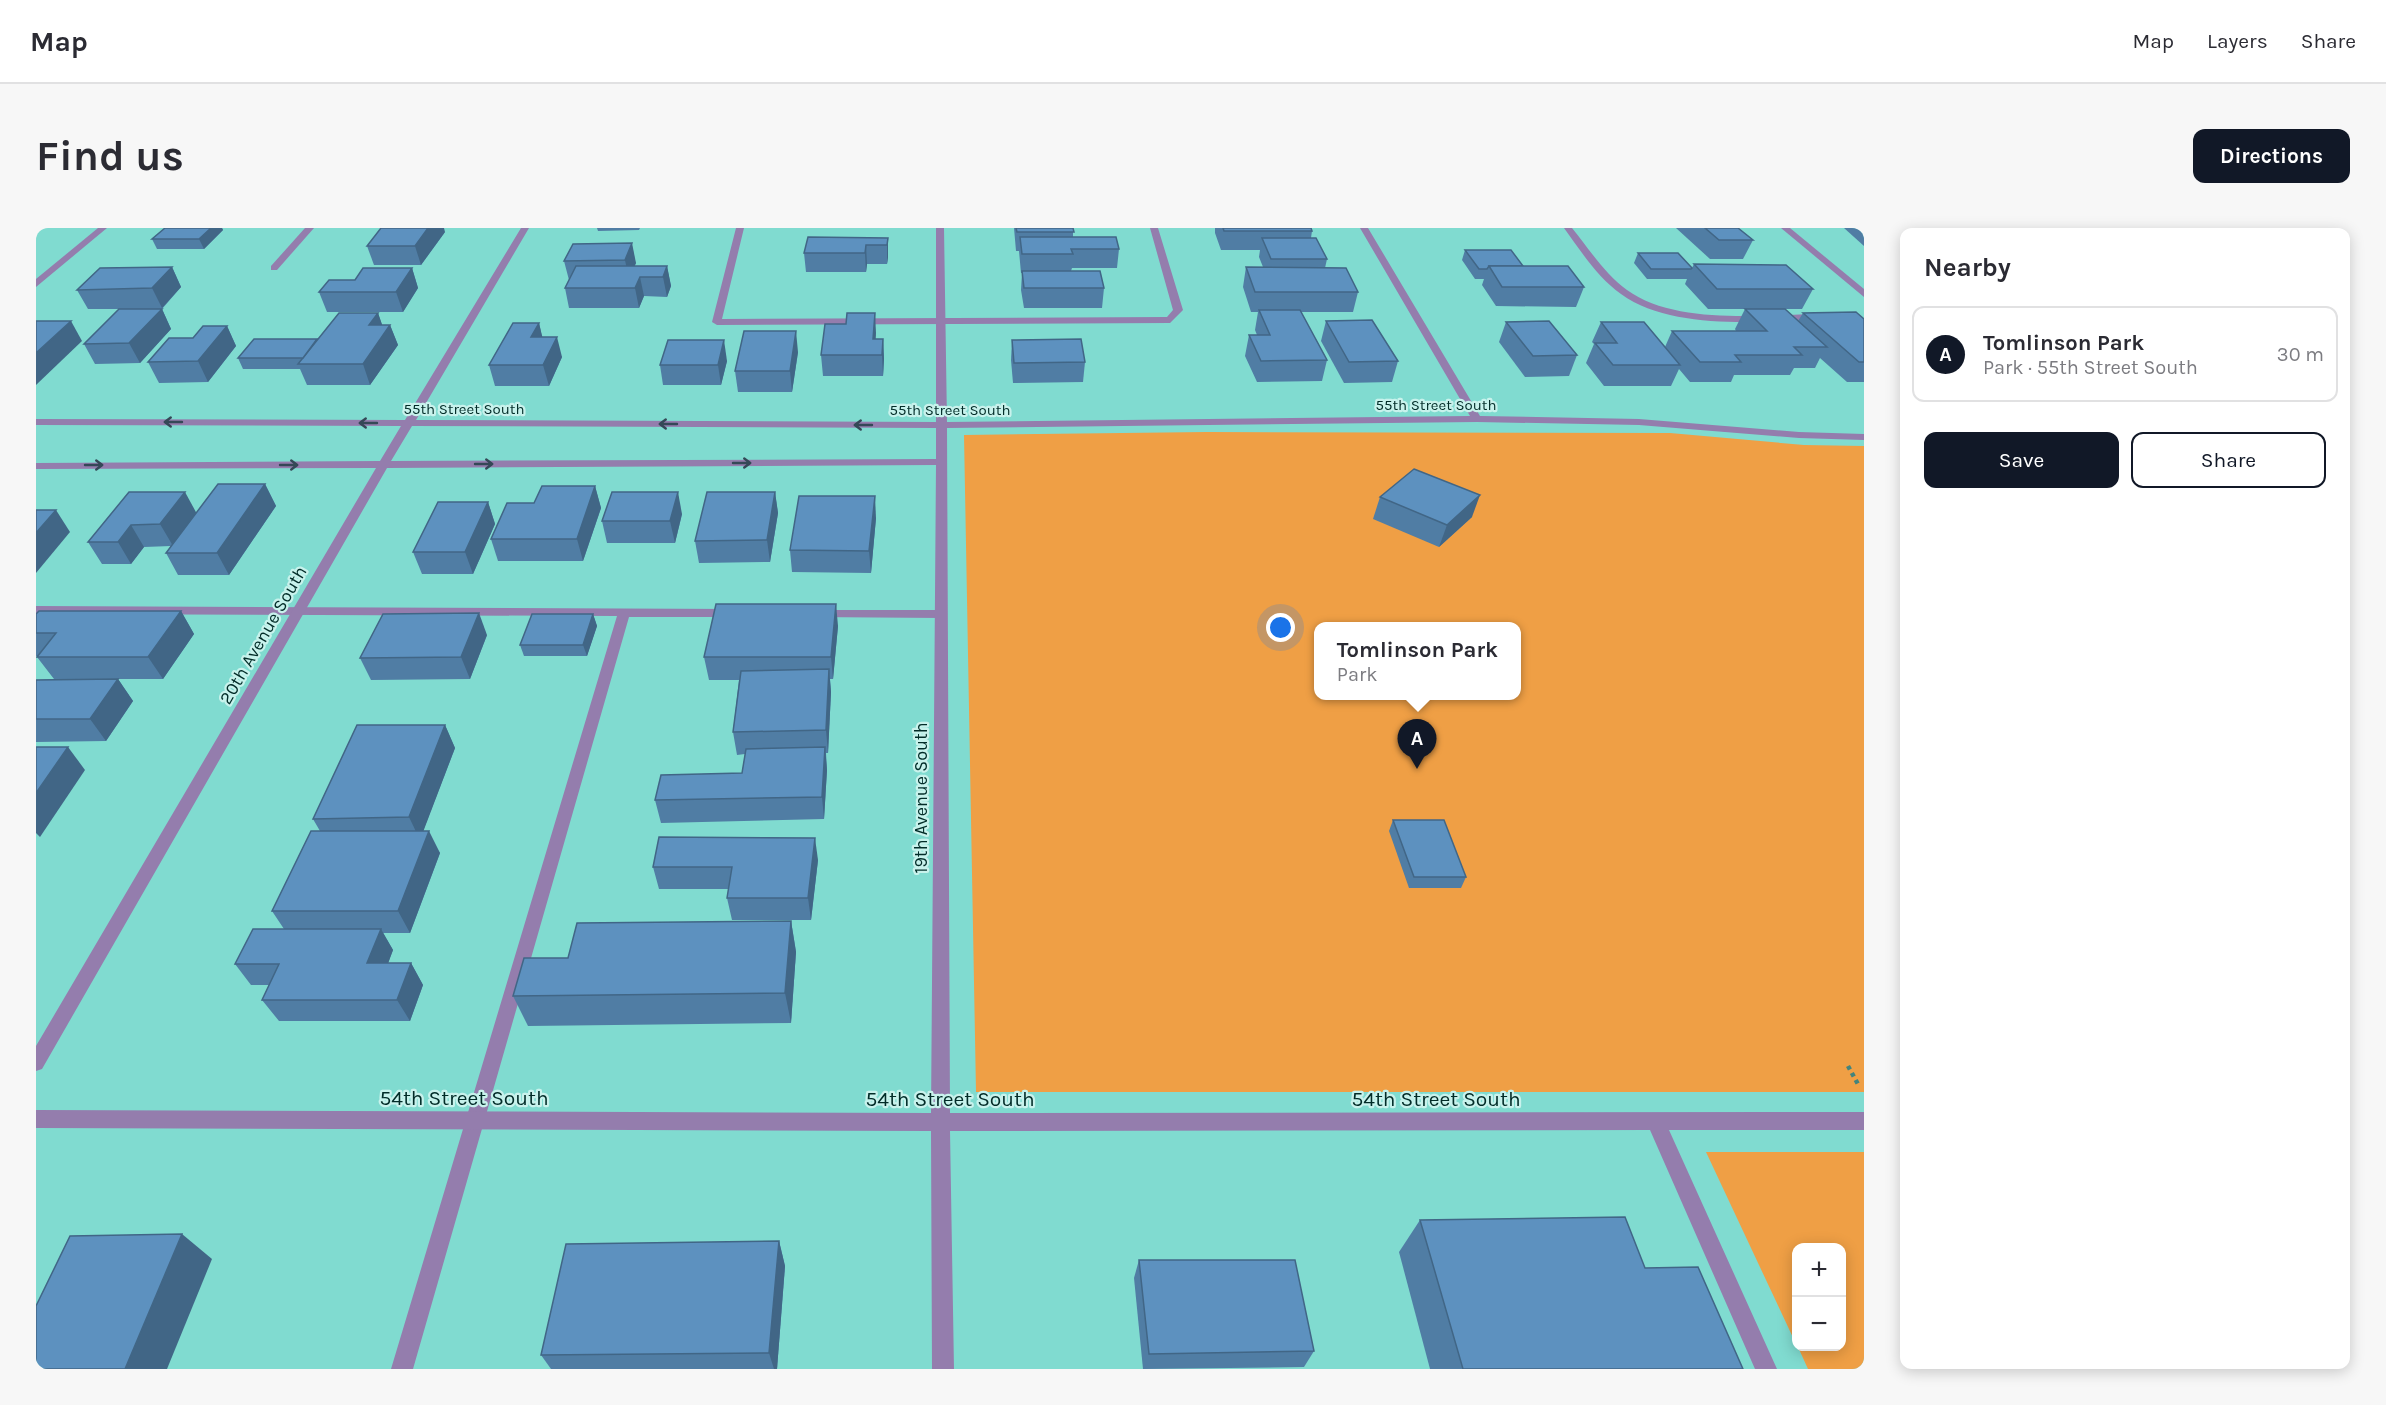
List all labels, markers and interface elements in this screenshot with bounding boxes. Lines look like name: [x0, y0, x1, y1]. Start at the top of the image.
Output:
text: Map: [30, 25, 88, 58]
text: Map: [2132, 29, 2174, 53]
text: Layers: [2207, 29, 2268, 53]
text: Share: [2301, 29, 2356, 53]
button: Directions: [2193, 129, 2350, 183]
text: Find us: [36, 131, 184, 181]
text: Nearby: [1924, 252, 2011, 283]
text: Tomlinson Park: [1983, 330, 2144, 356]
text: A: [1939, 343, 1952, 366]
text: 30 m: [2277, 343, 2324, 366]
text: Park · 55th Street South: [1983, 356, 2198, 379]
street label: 55th Street South: [1376, 396, 1496, 414]
street label: 55th Street South: [404, 400, 524, 418]
street label: 55th Street South: [890, 401, 1010, 419]
one-way arrow: [164, 416, 184, 428]
one-way arrow: [359, 417, 379, 429]
one-way arrow: [659, 418, 679, 430]
one-way arrow: [854, 419, 874, 431]
button: Save: [1924, 432, 2119, 488]
button: Share: [2131, 432, 2326, 488]
one-way arrow: [732, 457, 752, 469]
one-way arrow: [474, 458, 494, 470]
one-way arrow: [279, 459, 299, 471]
one-way arrow: [84, 460, 104, 471]
street label: 20th Avenue South: [215, 562, 311, 708]
your location: [1266, 613, 1295, 642]
popup: [1314, 622, 1521, 700]
text: Tomlinson Park: [1337, 637, 1498, 663]
text: Park: [1337, 663, 1377, 686]
pin: A: [1398, 720, 1436, 769]
street label: 19th Avenue South: [910, 722, 932, 874]
street label: 54th Street South: [379, 1086, 549, 1110]
street label: 54th Street South: [865, 1087, 1035, 1111]
street label: 54th Street South: [1351, 1087, 1521, 1111]
map controls: [1792, 1243, 1846, 1351]
button: +: [1792, 1243, 1846, 1297]
button: −: [1792, 1297, 1846, 1351]

